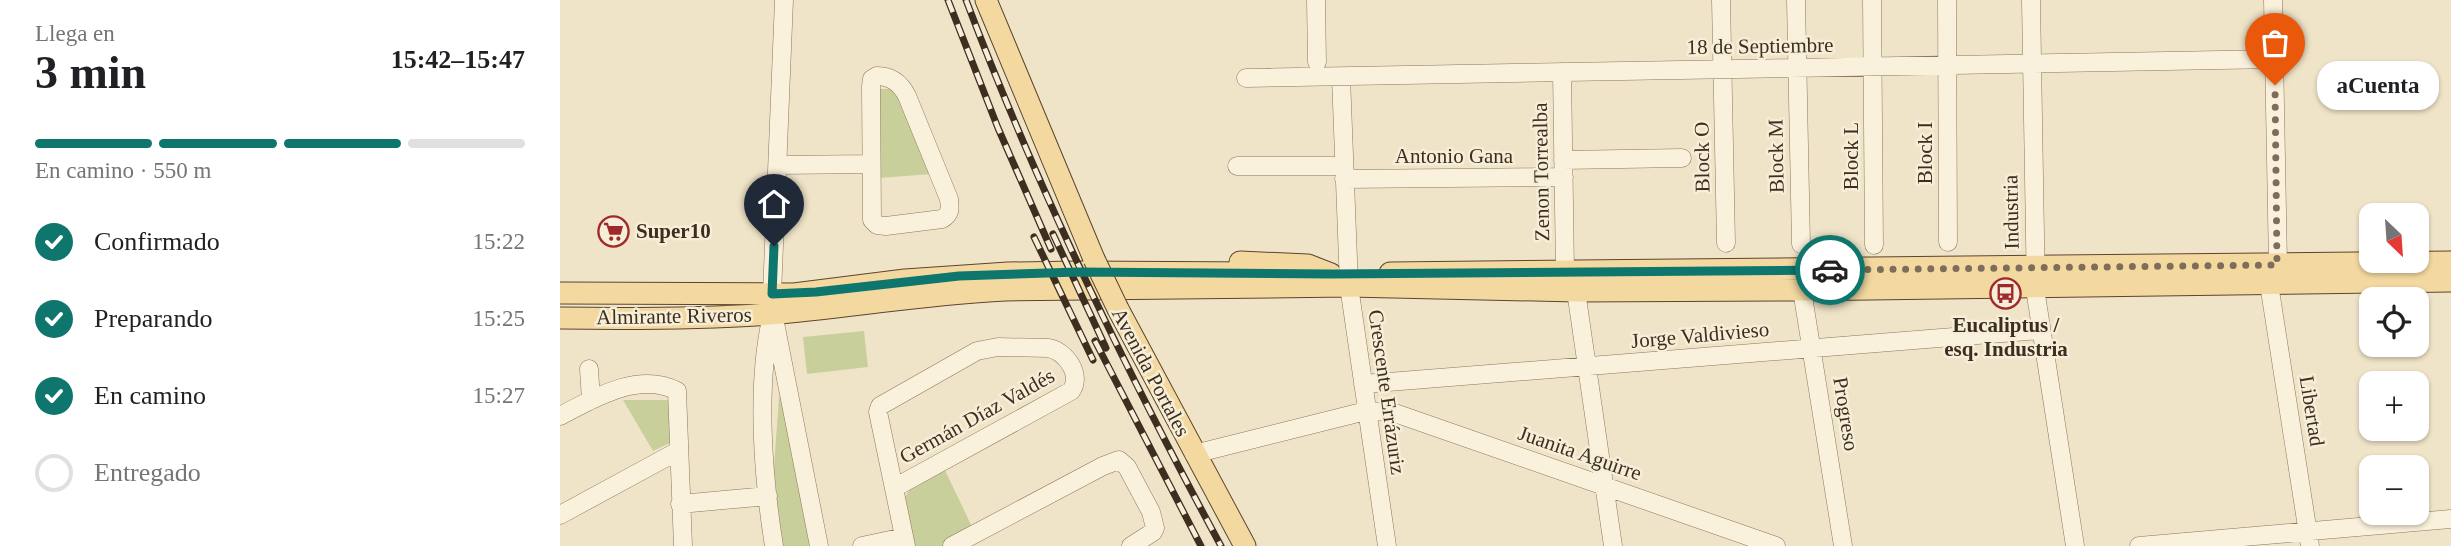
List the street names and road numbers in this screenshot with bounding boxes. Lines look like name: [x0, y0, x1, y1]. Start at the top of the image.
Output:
street label: 18 de Septiembre: [1686, 33, 1834, 59]
street label: Zenon Torrealba: [1528, 102, 1554, 242]
street label: Block M: [1763, 118, 1789, 193]
street label: Block O: [1689, 122, 1715, 192]
street label: Block L: [1839, 122, 1863, 190]
street label: Block I: [1913, 122, 1937, 184]
street label: Antonio Gana: [1395, 144, 1514, 168]
street label: Industria: [1998, 174, 2024, 250]
street label: Almirante Riveros: [596, 303, 752, 329]
street label: Avenida Portales: [1107, 303, 1195, 441]
street label: Crescente Errázuriz: [1364, 308, 1410, 476]
street label: Jorge Valdivieso: [1630, 317, 1770, 353]
street label: Germán Díaz Valdés: [895, 363, 1059, 469]
street label: Libertad: [2295, 374, 2329, 448]
street label: Progreso: [1828, 375, 1864, 453]
street label: Juanita Aguirre: [1515, 421, 1645, 485]

